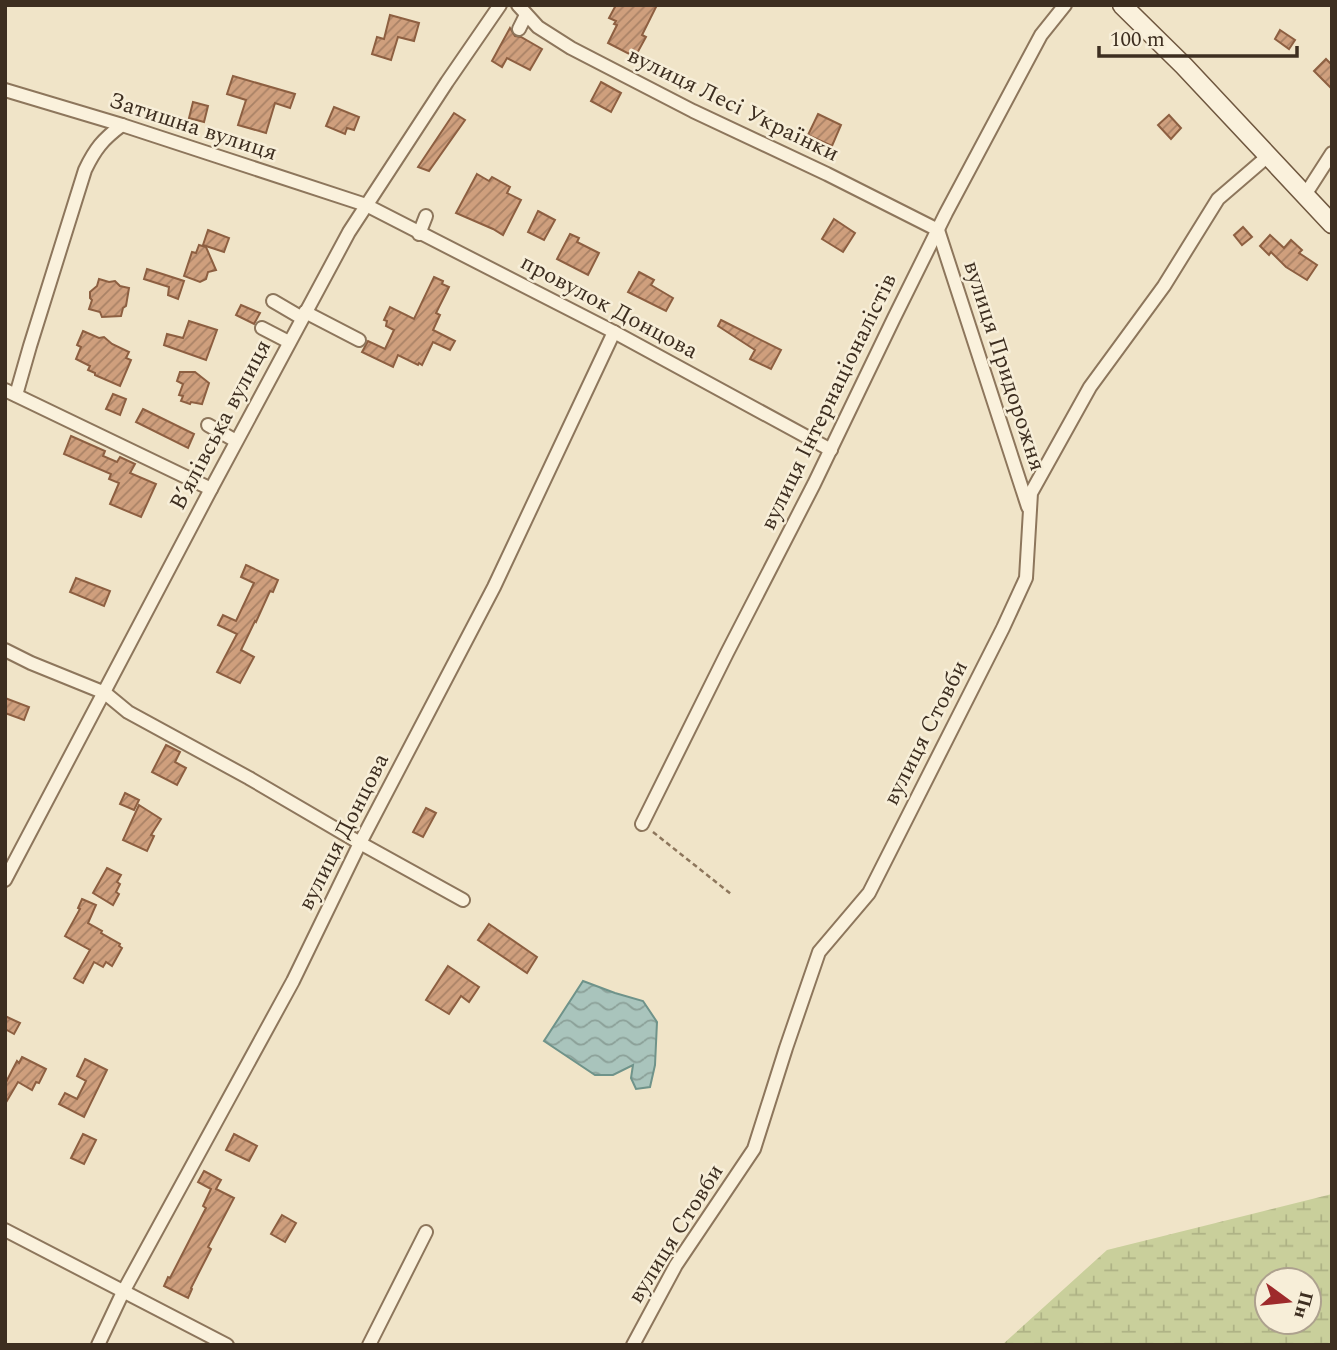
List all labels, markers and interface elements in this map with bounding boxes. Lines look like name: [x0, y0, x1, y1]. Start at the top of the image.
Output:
scale bar: [1099, 14, 1297, 58]
text: 100 m: [1110, 24, 1165, 56]
street label: вулиця Лесі Українки: [621, 38, 845, 172]
street label: Затишна вулиця: [104, 83, 282, 171]
street label: провулок Донцова: [514, 245, 704, 369]
street label: вулиця Придорожня: [953, 256, 1055, 476]
street label: вулиця Інтернаціоналістів: [751, 268, 907, 536]
street label: В’ялівська вулиця: [161, 333, 281, 517]
street label: вулиця Стовби: [874, 654, 978, 812]
street label: вулиця Донцова: [289, 747, 399, 917]
street label: вулиця Стовби: [619, 1157, 733, 1311]
north arrow: [1253, 1266, 1323, 1336]
text: Пн: [1285, 1288, 1321, 1322]

